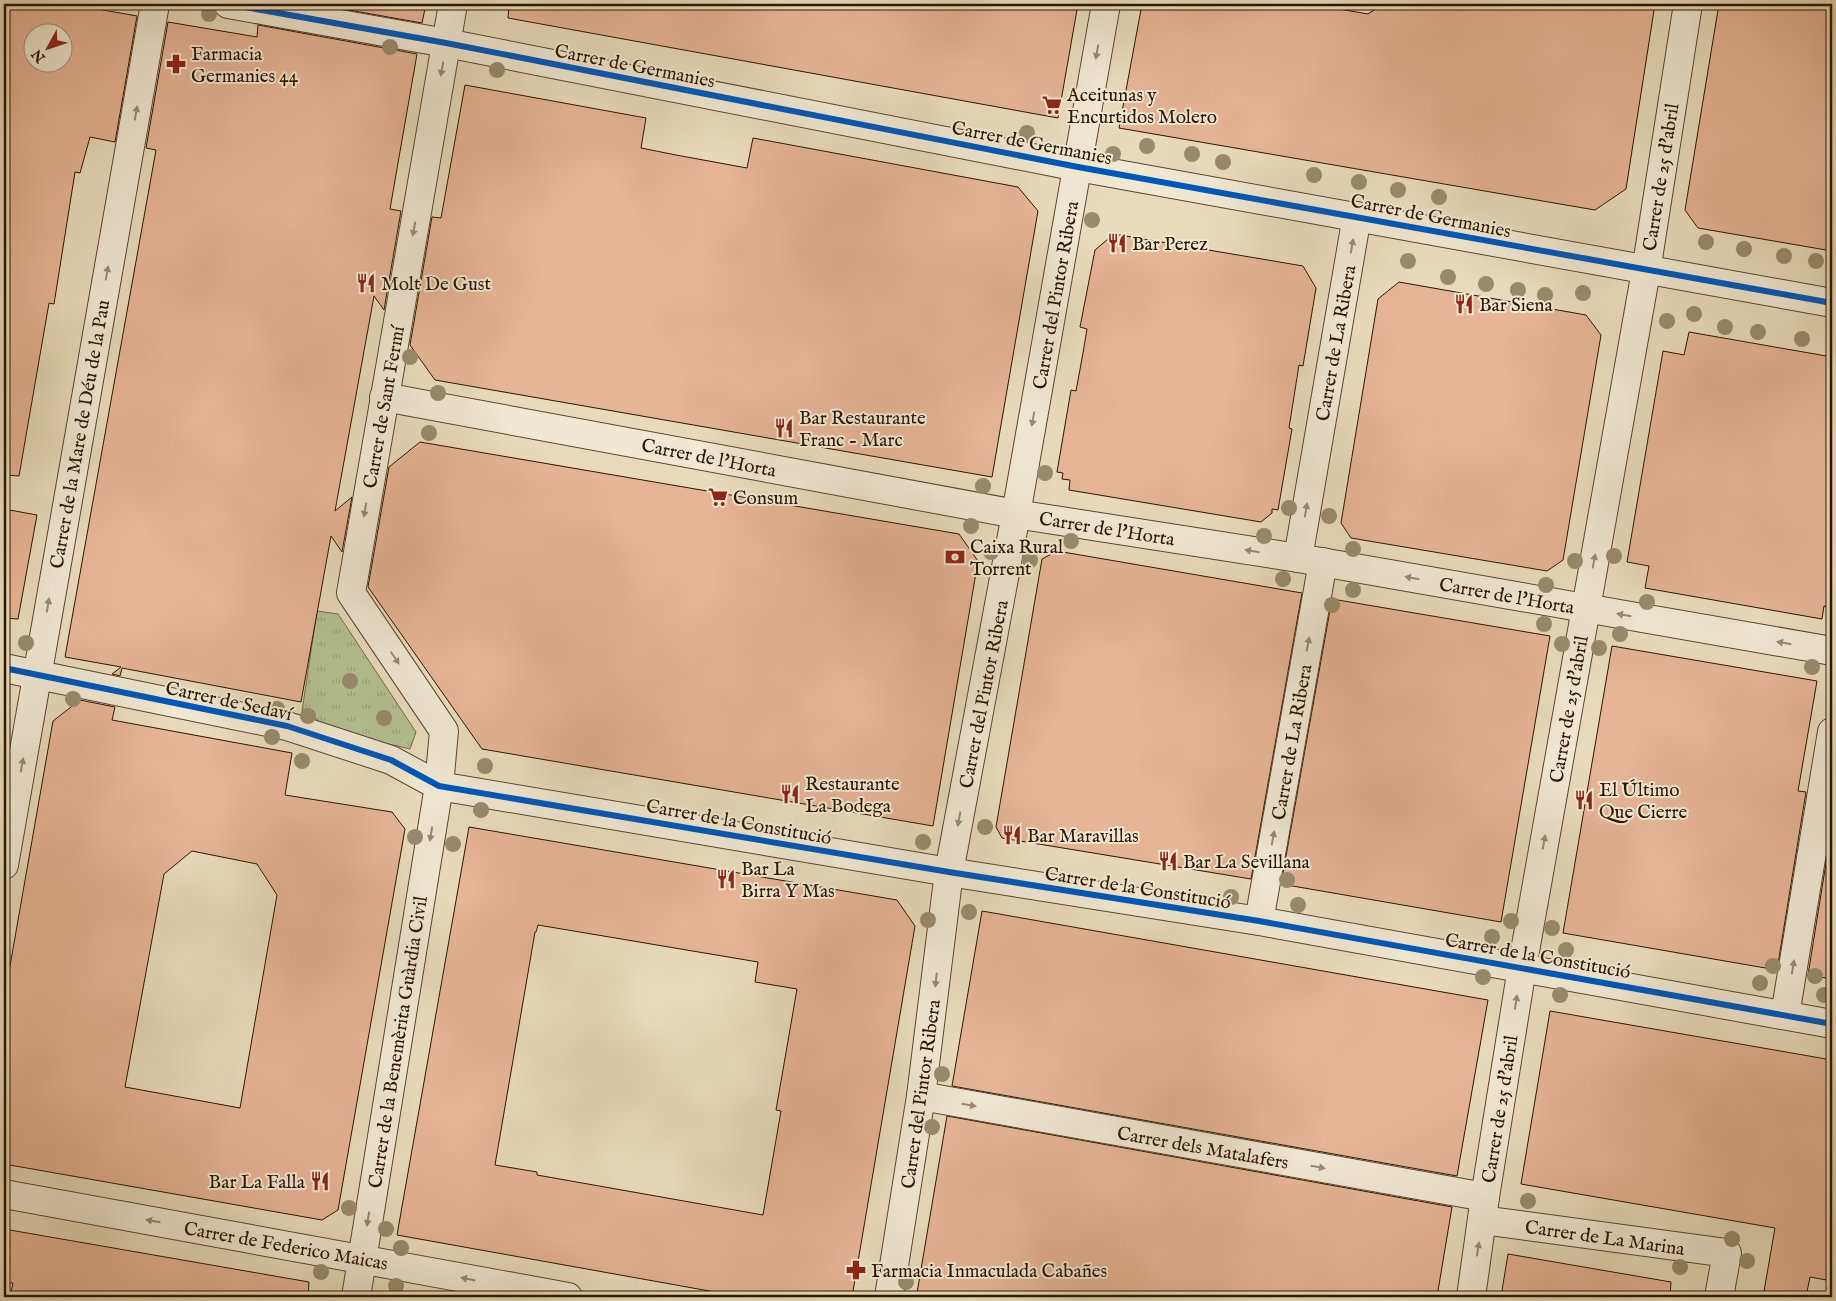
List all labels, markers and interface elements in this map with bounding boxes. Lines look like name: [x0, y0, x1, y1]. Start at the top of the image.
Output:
north arrow: [22, 22, 72, 72]
street label: Carrer de Germanies: [552, 40, 717, 94]
place label: Farmacia Germanies 44: [191, 43, 299, 89]
one-way arrow: [1093, 44, 1101, 60]
text: N: [28, 45, 50, 67]
pharmacy icon: Farmacia Germanies 44: [165, 53, 187, 75]
one-way arrow: [437, 61, 445, 77]
place label: Aceitunas y Encurtidos Molero: [1066, 84, 1217, 130]
supermarket icon: Aceitunas y Encurtidos Molero: [1041, 94, 1063, 116]
street label: Carrer de 25 d'abril: [1638, 101, 1686, 253]
one-way arrow: [132, 104, 140, 120]
street label: Carrer de Germanies: [949, 117, 1114, 171]
street label: Carrer de Germanies: [1348, 190, 1513, 244]
street label: Carrer del Pintor Ribera: [1029, 198, 1086, 392]
one-way arrow: [409, 221, 417, 237]
restaurant icon: Bar Perez: [1106, 232, 1128, 254]
place label: Bar Perez: [1132, 233, 1208, 257]
one-way arrow: [1348, 238, 1356, 254]
street label: Carrer de La Ribera: [1311, 263, 1363, 423]
one-way arrow: [104, 264, 112, 280]
restaurant icon: Molt De Gust: [355, 272, 377, 294]
place label: Molt De Gust: [381, 273, 491, 297]
restaurant icon: Bar Siena: [1453, 293, 1475, 315]
place label: Bar Siena: [1479, 294, 1553, 318]
street label: Carrer de la Mare de Déu de la Pau: [45, 298, 116, 571]
street label: Carrer de Sant Fermí: [359, 322, 411, 491]
place label: Bar Restaurante Franc - Marc: [799, 407, 926, 453]
one-way arrow: [1029, 411, 1037, 427]
restaurant icon: Bar Restaurante Franc - Marc: [773, 417, 795, 439]
street label: Carrer de l'Horta: [639, 434, 779, 484]
supermarket icon: Consum: [707, 486, 729, 508]
place label: Consum: [733, 487, 798, 511]
one-way arrow: [1303, 501, 1311, 517]
one-way arrow: [361, 502, 369, 518]
street label: Carrer de l'Horta: [1037, 507, 1177, 553]
place label: Caixa Rural Torrent: [970, 536, 1064, 582]
bank icon: Caixa Rural Torrent: [944, 546, 966, 568]
one-way arrow: [1244, 546, 1260, 554]
one-way arrow: [1591, 553, 1599, 569]
street label: Carrer de l'Horta: [1437, 573, 1577, 621]
one-way arrow: [1404, 574, 1420, 582]
one-way arrow: [45, 597, 53, 613]
street label: Carrer del Pintor Ribera: [955, 598, 1015, 790]
one-way arrow: [1616, 610, 1632, 618]
street label: Carrer de 25 d'abril: [1545, 633, 1595, 785]
one-way arrow: [1305, 636, 1313, 652]
one-way arrow: [1776, 638, 1792, 646]
one-way arrow: [390, 651, 400, 665]
street label: Carrer de La Ribera: [1267, 662, 1319, 822]
street label: Carrer de Sedaví: [163, 677, 296, 727]
one-way arrow: [18, 758, 26, 773]
place label: Restaurante La Bodega: [805, 773, 900, 819]
place label: El Último Que Cierre: [1599, 779, 1687, 825]
restaurant icon: Restaurante La Bodega: [779, 783, 801, 805]
restaurant icon: El Último Que Cierre: [1573, 789, 1595, 811]
street label: Carrer de la Constitució: [644, 795, 833, 851]
one-way arrow: [955, 812, 963, 828]
restaurant icon: Bar Maravillas: [1001, 824, 1023, 846]
place label: Bar Maravillas: [1027, 825, 1139, 849]
one-way arrow: [427, 826, 435, 842]
one-way arrow: [1270, 830, 1278, 846]
one-way arrow: [1541, 834, 1549, 850]
restaurant icon: Bar La Sevillana: [1157, 850, 1179, 872]
place label: Bar La Sevillana: [1183, 851, 1310, 875]
place label: Bar La Birra Y Mas: [741, 858, 835, 904]
street label: Carrer de la Constitució: [1043, 862, 1232, 916]
restaurant icon: Bar La Birra Y Mas: [715, 868, 737, 890]
street label: Carrer de la Benemèrita Guàrdia Civil: [364, 894, 434, 1190]
street label: Carrer de la Constitució: [1443, 929, 1632, 985]
one-way arrow: [1790, 959, 1798, 975]
one-way arrow: [932, 973, 940, 989]
one-way arrow: [1513, 994, 1521, 1010]
street label: Carrer del Pintor Ribera: [897, 997, 947, 1191]
street label: Carrer de 25 d'abril: [1477, 1033, 1525, 1185]
one-way arrow: [961, 1101, 977, 1109]
street label: Carrer dels Matalafers: [1115, 1122, 1290, 1176]
one-way arrow: [1311, 1164, 1327, 1172]
restaurant icon: Bar La Falla: [309, 1170, 331, 1192]
place label: Bar La Falla: [209, 1171, 306, 1195]
one-way arrow: [364, 1211, 372, 1227]
street label: Carrer de La Marina: [1523, 1216, 1687, 1262]
one-way arrow: [145, 1217, 161, 1225]
street label: Carrer de Federico Maicas: [182, 1217, 390, 1277]
one-way arrow: [1474, 1241, 1482, 1257]
pharmacy icon: Farmacia Inmaculada Cabañes: [845, 1259, 867, 1281]
place label: Farmacia Inmaculada Cabañes: [871, 1260, 1107, 1284]
one-way arrow: [460, 1274, 476, 1282]

